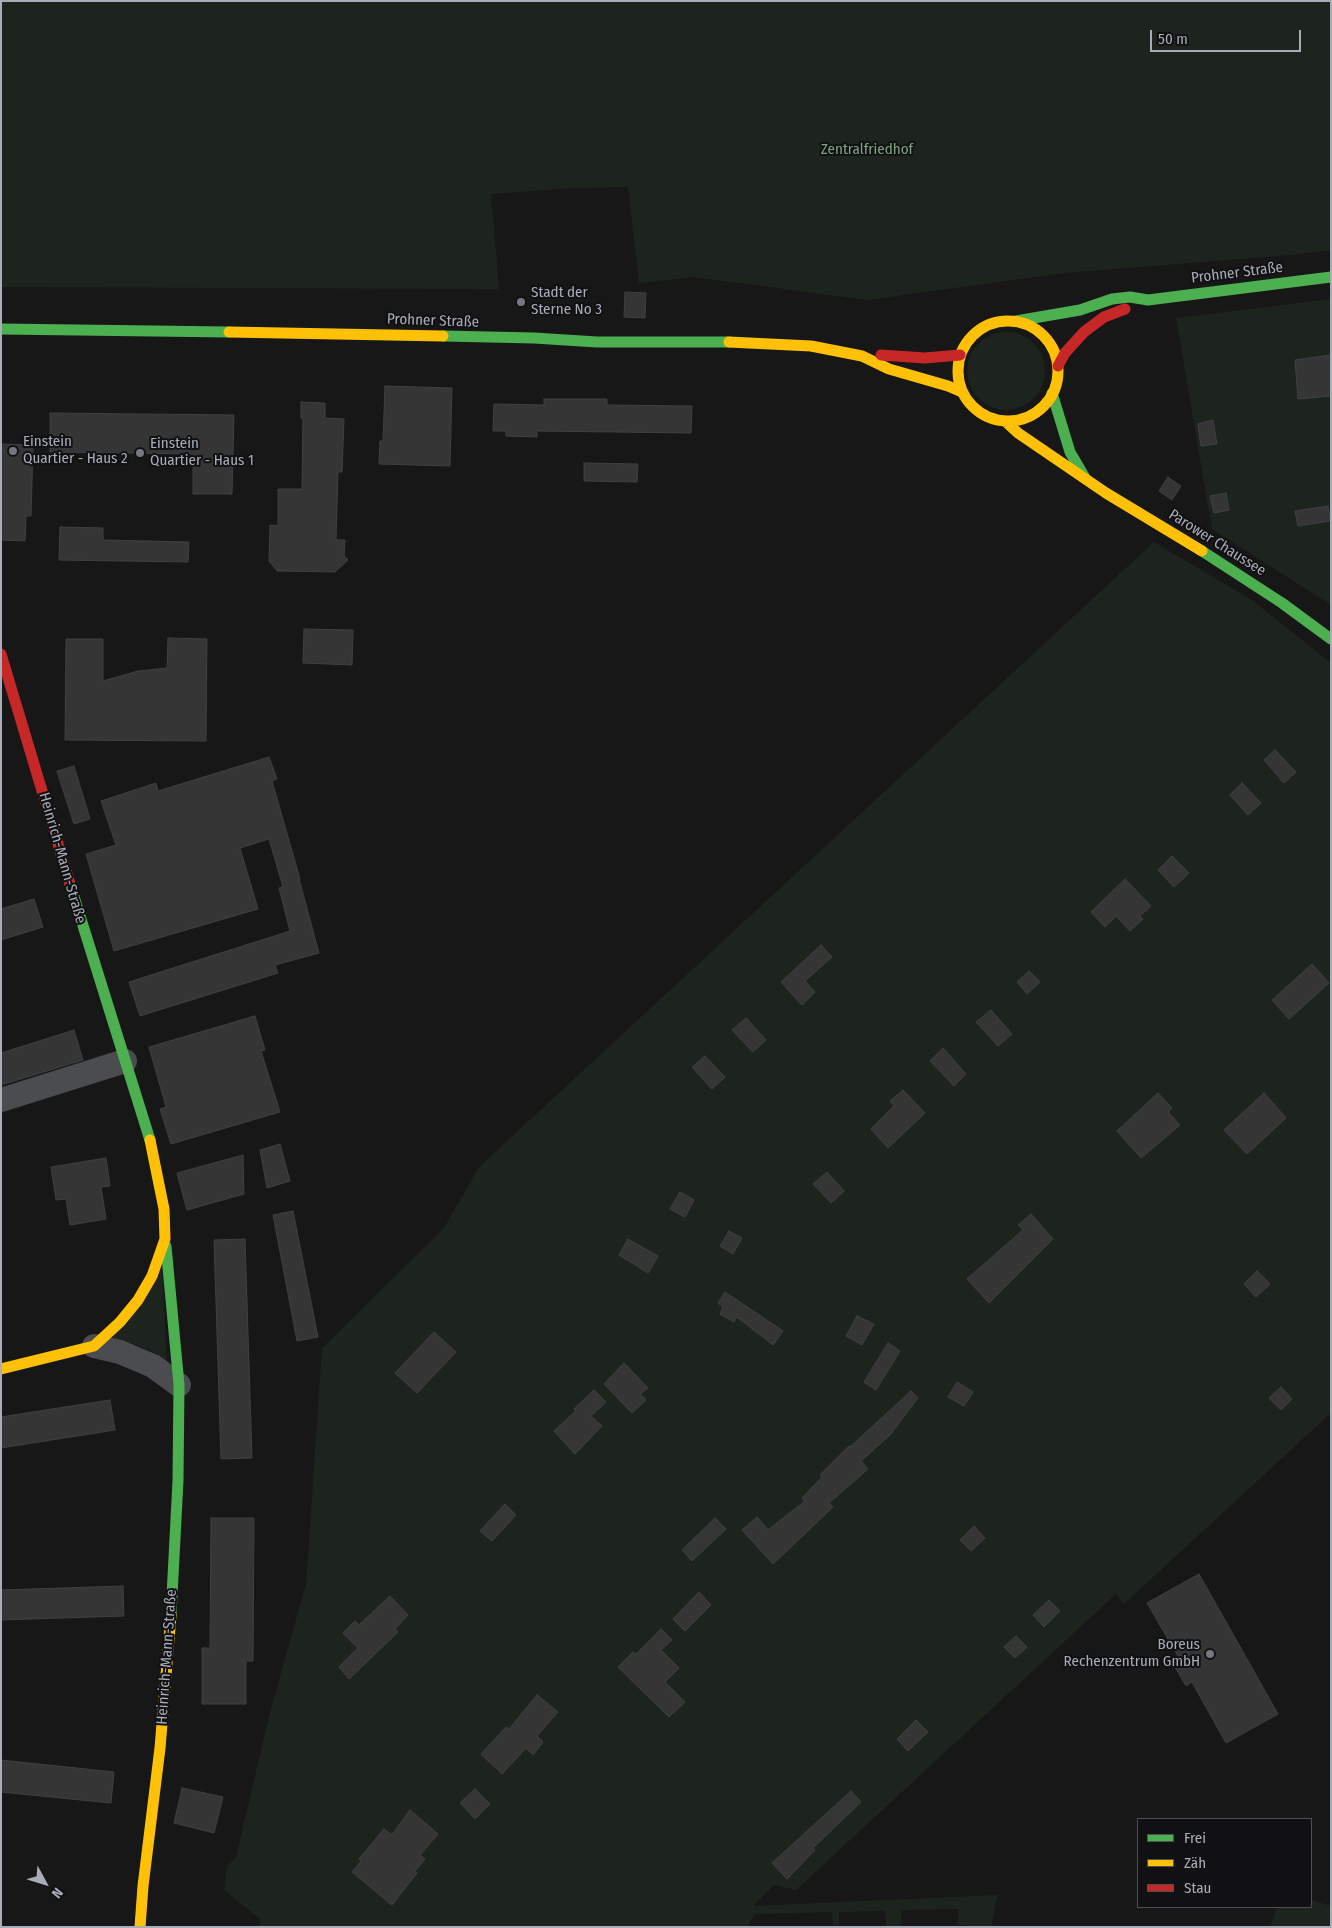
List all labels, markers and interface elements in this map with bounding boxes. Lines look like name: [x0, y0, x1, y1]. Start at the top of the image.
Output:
scale bar: [1152, 20, 1303, 52]
text: 50 m: [1158, 30, 1188, 48]
park label: Zentralfriedhof: [821, 141, 913, 159]
street label: Prohner Straße: [1190, 258, 1284, 288]
place label: Stadt der Sterne No 3: [531, 284, 602, 319]
marker: Stadt der Sterne No 3: [515, 296, 527, 308]
street label: Prohner Straße: [387, 310, 479, 332]
place label: Einstein Quartier - Haus 2: [23, 433, 128, 468]
place label: Einstein Quartier - Haus 1: [150, 435, 254, 470]
marker: Einstein Quartier - Haus 2: [7, 445, 19, 457]
marker: Einstein Quartier - Haus 1: [134, 447, 146, 459]
street label: Parower Chaussee: [1165, 506, 1269, 580]
street label: Heinrich-Mann-Straße: [35, 790, 89, 926]
street label: Heinrich-Mann-Straße: [153, 1589, 181, 1725]
place label: Boreus Rechenzentrum GmbH: [1064, 1636, 1200, 1671]
marker: Boreus Rechenzentrum GmbH: [1204, 1648, 1216, 1660]
legend: [1137, 1818, 1312, 1908]
text: Frei: [1184, 1829, 1206, 1847]
text: Zäh: [1184, 1854, 1206, 1872]
north arrow: [20, 1858, 70, 1908]
text: Stau: [1184, 1879, 1211, 1897]
text: N: [48, 1884, 66, 1901]

